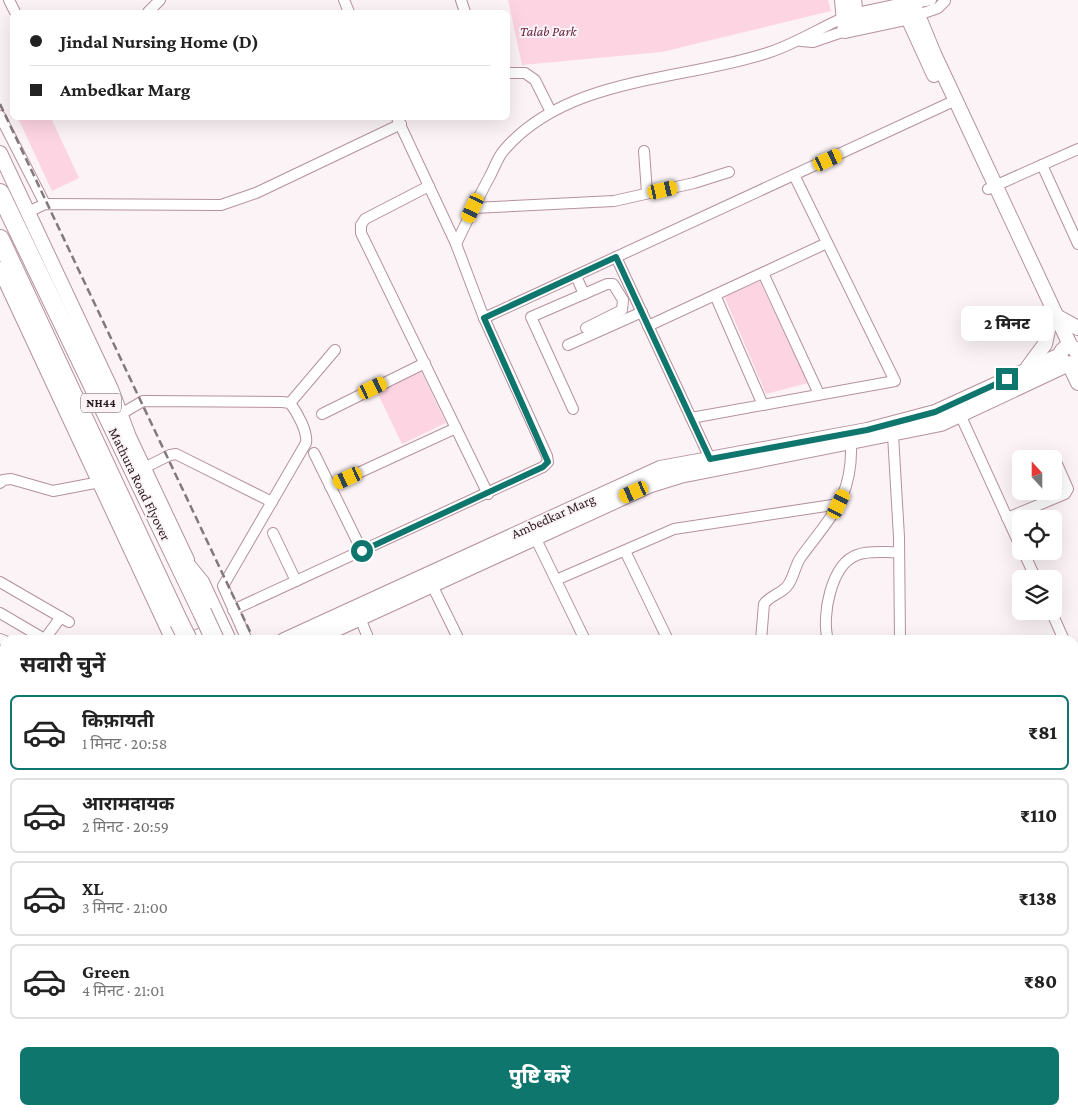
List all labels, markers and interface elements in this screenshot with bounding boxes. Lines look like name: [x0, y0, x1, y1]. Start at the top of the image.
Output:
park label: Talab Park: [520, 23, 577, 39]
text: Jindal Nursing Home (D): [60, 31, 259, 52]
text: Ambedkar Marg: [60, 79, 190, 100]
car: [811, 147, 844, 173]
car: [646, 179, 679, 201]
car: [459, 191, 486, 225]
callout: 2 मिनट: [961, 306, 1053, 342]
text: 2 मिनट: [984, 315, 1030, 332]
route end: [996, 368, 1018, 390]
car: [356, 375, 389, 401]
road number: NH44: [81, 393, 121, 412]
street label: Mathura Road Flyover: [106, 425, 174, 543]
north arrow: [1012, 450, 1062, 500]
map controls: [1012, 450, 1062, 620]
car: [331, 465, 364, 491]
car: [617, 479, 650, 505]
car: [825, 487, 852, 521]
street label: Ambedkar Marg: [509, 490, 598, 542]
button: locate: [1012, 510, 1062, 560]
route start: [351, 540, 373, 562]
button: layers: [1012, 570, 1062, 620]
text: सवारी चुनें: [20, 652, 105, 677]
icon: car: [22, 710, 67, 755]
text: किफ़ायती: [82, 710, 154, 731]
text: ₹81: [1028, 722, 1057, 743]
text: 1 मिनट · 20:58: [82, 735, 167, 752]
icon: car: [22, 793, 67, 838]
text: आरामदायक: [82, 793, 174, 814]
text: ₹110: [1020, 805, 1057, 826]
text: 2 मिनट · 20:59: [82, 818, 169, 835]
icon: car: [22, 876, 67, 921]
text: XL: [82, 878, 104, 899]
text: ₹138: [1018, 888, 1057, 909]
text: 3 मिनट · 21:00: [82, 899, 168, 916]
icon: car: [22, 959, 67, 1004]
text: Green: [82, 961, 130, 982]
text: ₹80: [1024, 971, 1057, 992]
text: 4 मिनट · 21:01: [82, 982, 165, 999]
button: पुष्टि करें: [20, 1047, 1059, 1105]

